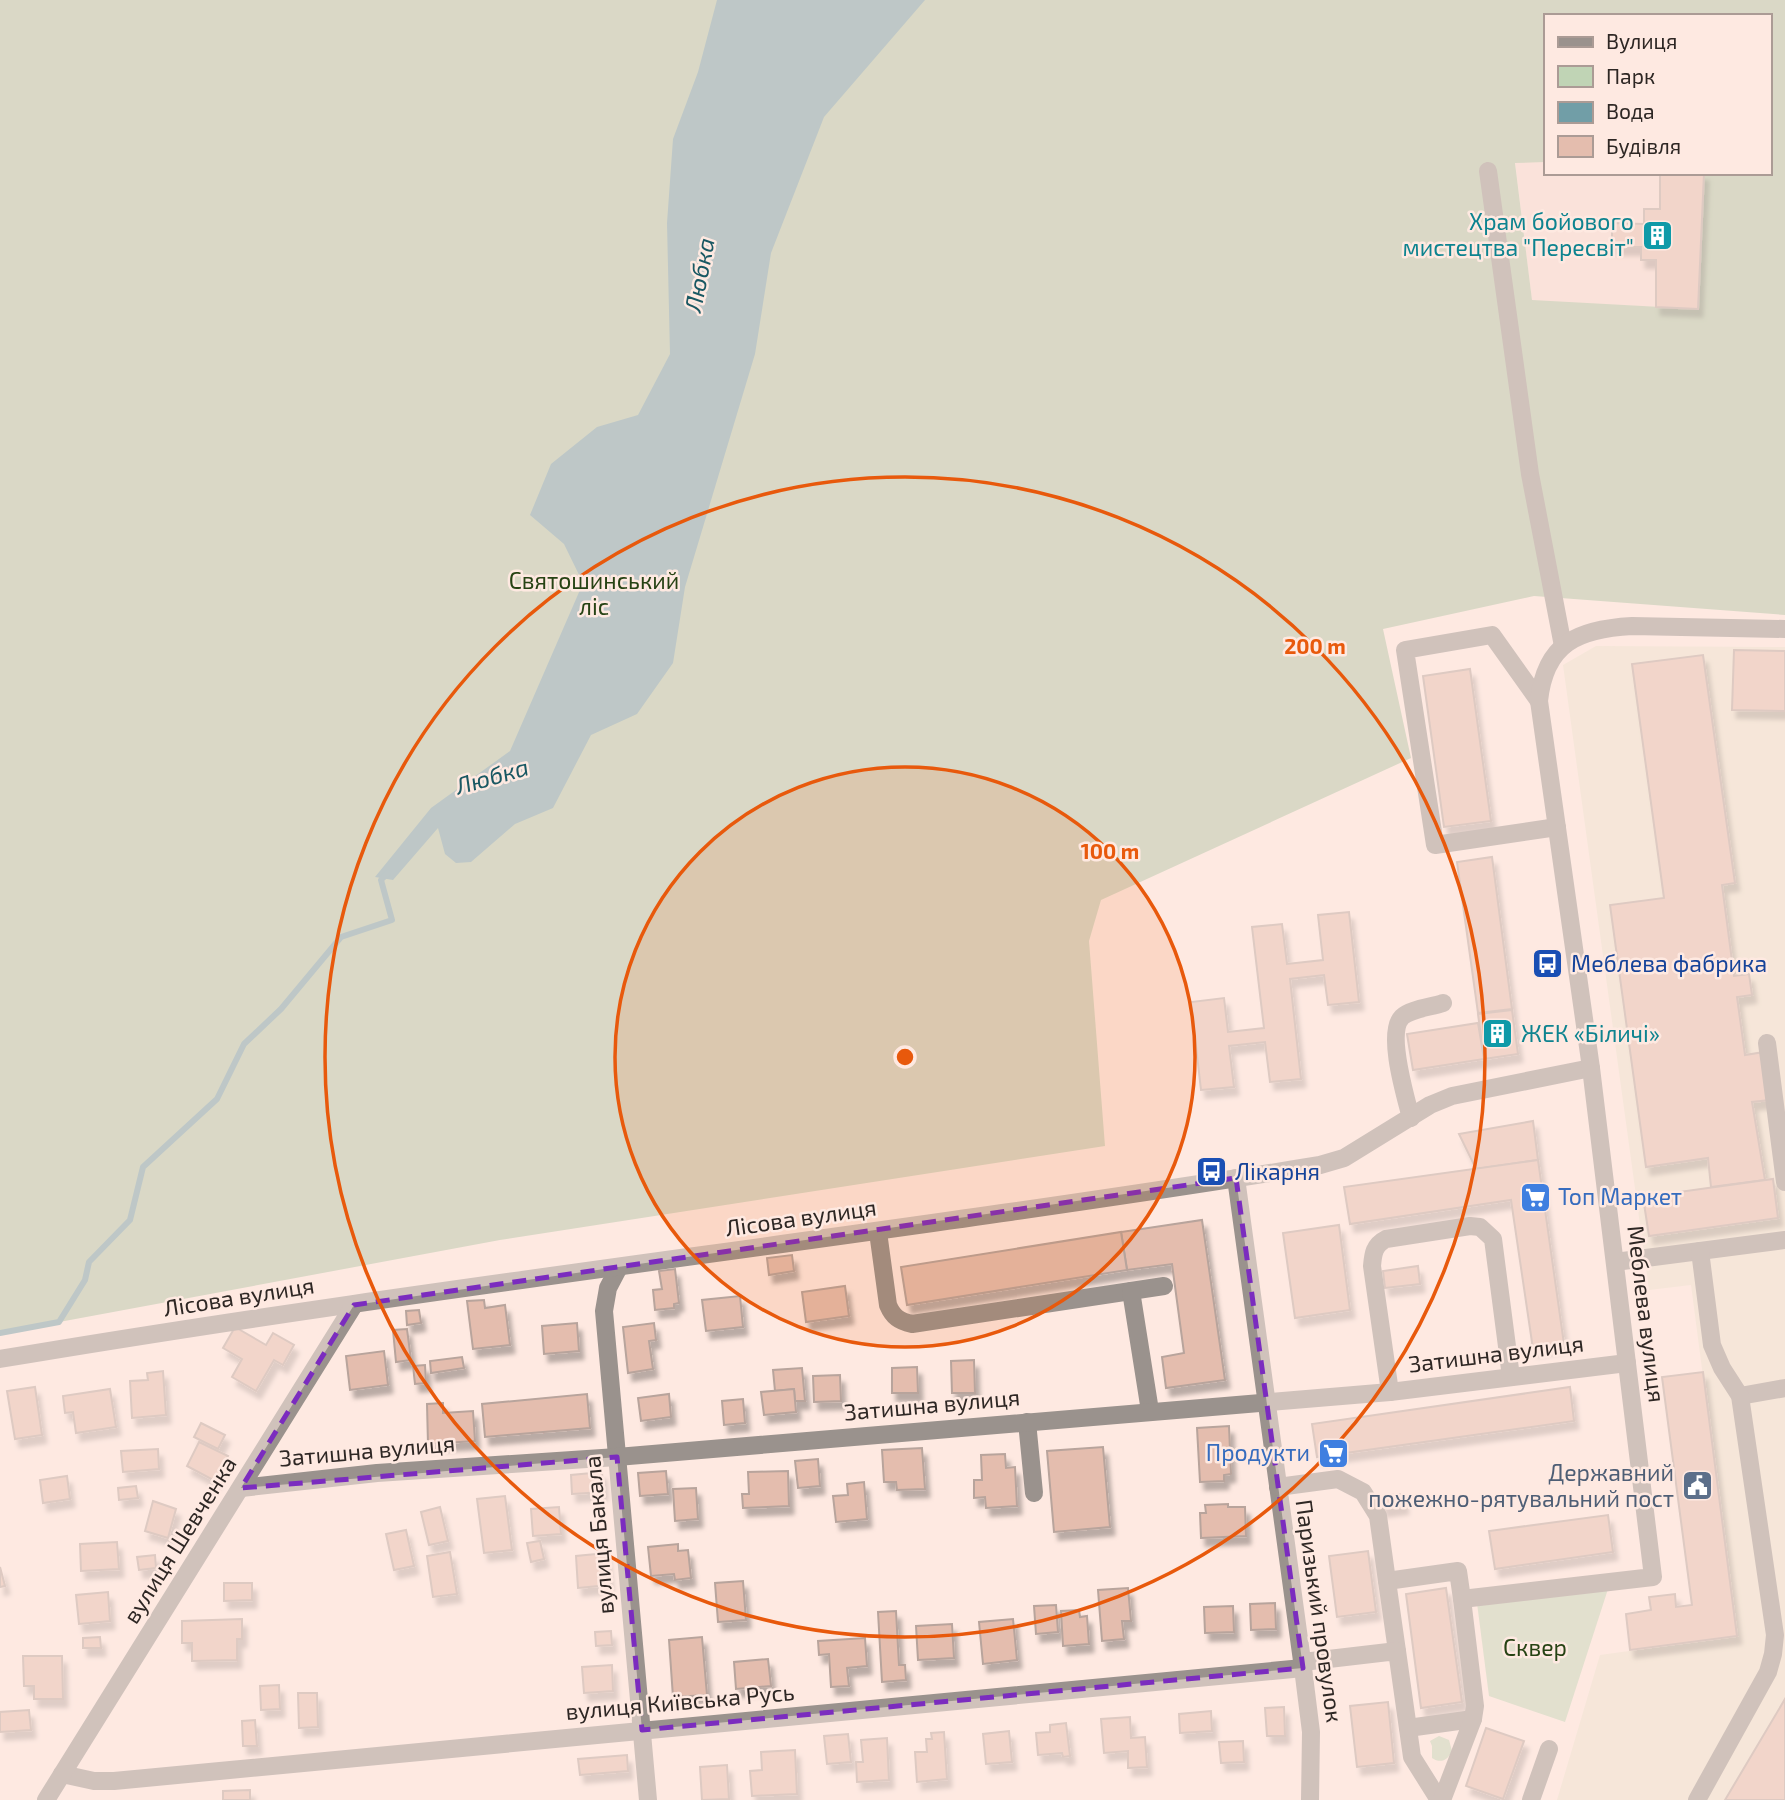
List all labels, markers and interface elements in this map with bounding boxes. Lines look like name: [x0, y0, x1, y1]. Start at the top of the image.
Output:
legend: [1544, 14, 1771, 175]
text: Вулиця: [1606, 28, 1677, 54]
text: Парк: [1606, 63, 1655, 88]
text: Вода: [1606, 98, 1655, 123]
text: Будівля: [1606, 133, 1681, 159]
place label: Храм бойового мистецтва "Пересвіт": [1402, 207, 1634, 261]
building icon: Храм бойового мистецтва "Пересвіт": [1640, 218, 1674, 252]
water label: Любка: [677, 235, 720, 315]
park label: Святошинський ліс: [509, 566, 679, 620]
text: 200 m: [1284, 633, 1346, 658]
water label: Любка: [451, 751, 532, 800]
text: 100 m: [1081, 838, 1139, 863]
bus stop icon: Меблева фабрика: [1531, 947, 1565, 981]
place label: Меблева фабрика: [1571, 949, 1767, 977]
building icon: ЖЕК «Біличі»: [1481, 1017, 1515, 1051]
place label: ЖЕК «Біличі»: [1521, 1019, 1660, 1047]
centre of rings: [893, 1045, 917, 1069]
bus stop icon: Лікарня: [1195, 1155, 1229, 1189]
place label: Лікарня: [1235, 1157, 1320, 1185]
supermarket icon: Топ Маркет: [1518, 1180, 1552, 1214]
place label: Топ Маркет: [1558, 1182, 1682, 1210]
street label: Лісова вулиця: [724, 1193, 878, 1242]
street label: Меблева вулиця: [1621, 1224, 1672, 1404]
street label: Лісова вулиця: [161, 1270, 316, 1323]
street label: Затишна вулиця: [1407, 1328, 1585, 1379]
street label: Затишна вулиця: [843, 1382, 1021, 1427]
street label: Затишна вулиця: [278, 1428, 456, 1473]
supermarket icon: Продукти: [1316, 1436, 1350, 1470]
place label: Продукти: [1206, 1438, 1310, 1467]
street label: вулиця Шевченка: [117, 1451, 243, 1629]
street label: вулиця Бакала: [577, 1455, 620, 1615]
place label: Державний пожежно-рятувальний пост: [1368, 1458, 1674, 1513]
public building icon: Державний пожежно-рятувальний пост: [1680, 1469, 1714, 1503]
street label: Паризький провулок: [1289, 1498, 1350, 1724]
park label: Сквер: [1503, 1633, 1567, 1661]
street label: вулиця Київська Русь: [564, 1677, 796, 1726]

